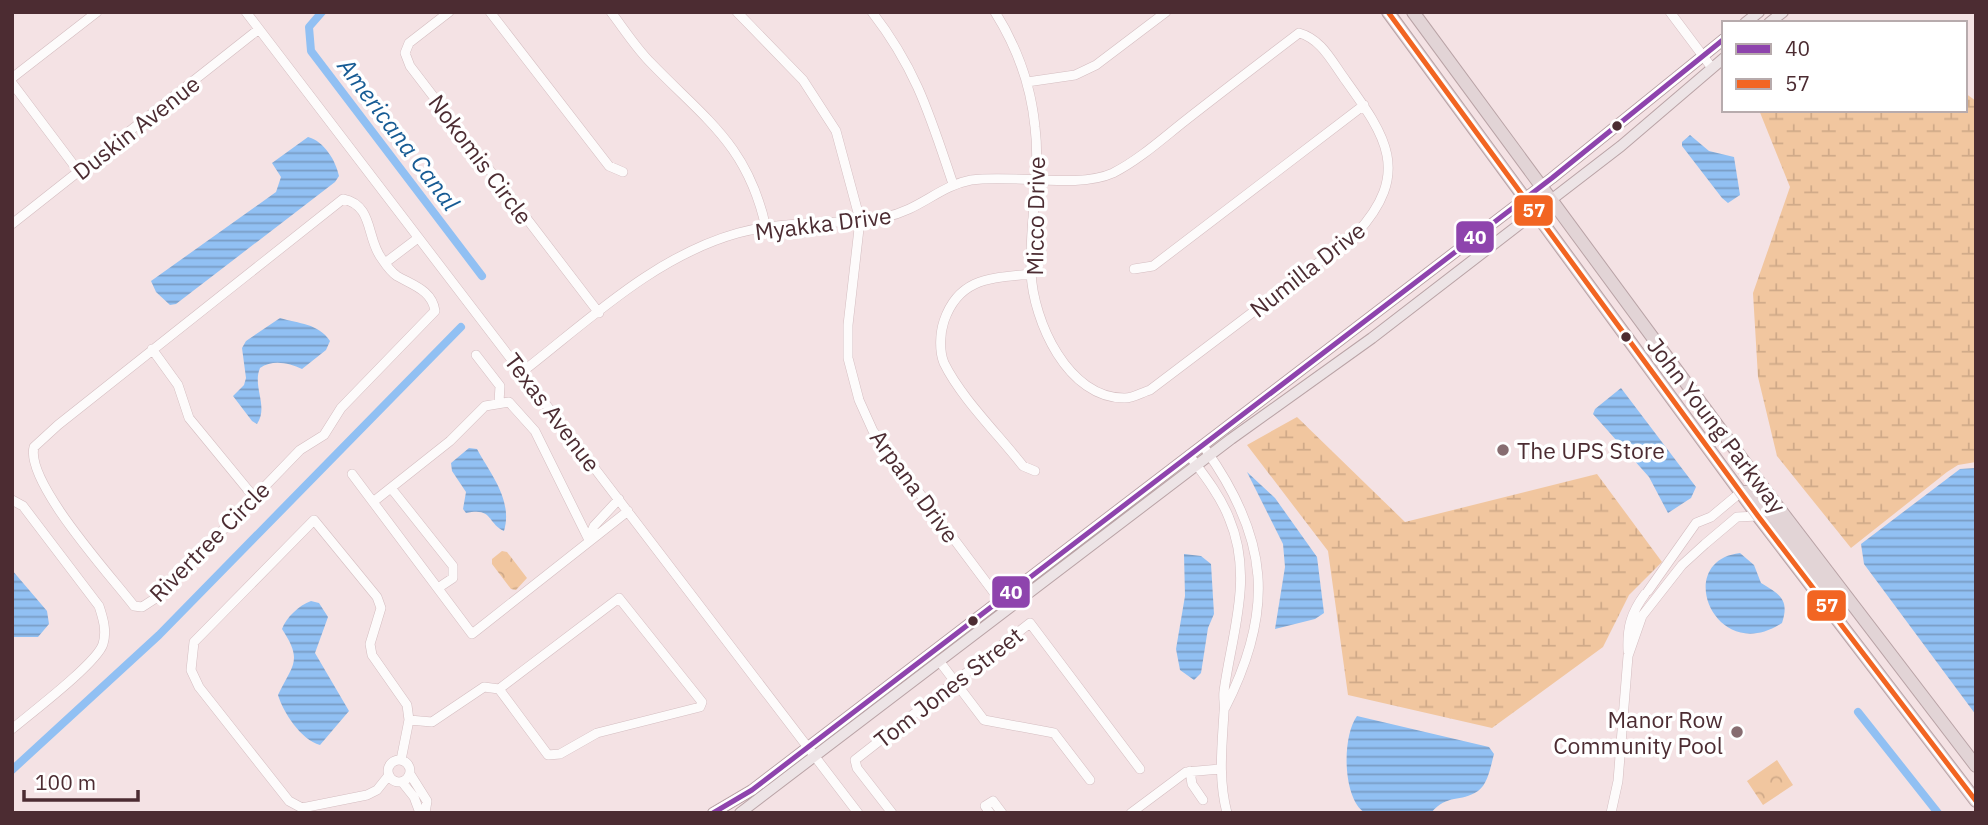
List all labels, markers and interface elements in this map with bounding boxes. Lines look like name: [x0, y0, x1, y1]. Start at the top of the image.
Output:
legend: [1722, 21, 1967, 112]
text: 40: [1785, 34, 1810, 62]
water label: Americana Canal: [330, 50, 467, 217]
street label: Duskin Avenue: [67, 68, 205, 186]
text: 57: [1785, 69, 1810, 97]
street label: Nokomis Circle: [422, 88, 540, 230]
unlabelled marker: [1610, 119, 1624, 133]
street label: Micco Drive: [1019, 156, 1051, 276]
line badge: 57: [1513, 194, 1554, 227]
text: 57: [1523, 198, 1545, 222]
street label: Myakka Drive: [753, 200, 893, 246]
street label: Numilla Drive: [1243, 214, 1371, 324]
line badge: 40: [1455, 220, 1495, 254]
text: 40: [1464, 225, 1486, 249]
unlabelled marker: [1619, 330, 1633, 344]
street label: John Young Parkway: [1641, 331, 1793, 519]
street label: Texas Avenue: [498, 347, 608, 477]
street label: Arpana Drive: [864, 423, 966, 549]
place label: The UPS Store: [1517, 435, 1665, 465]
marker: The UPS Store: [1495, 442, 1511, 458]
street label: Rivertree Circle: [142, 474, 276, 608]
line badge: 40: [991, 575, 1031, 609]
text: 40: [1000, 580, 1022, 604]
line badge: 57: [1806, 589, 1847, 622]
text: 57: [1816, 593, 1838, 617]
unlabelled marker: [966, 614, 980, 628]
street label: Tom Jones Street: [868, 620, 1028, 754]
place label: Manor Row Community Pool: [1553, 704, 1723, 760]
marker: Manor Row Community Pool: [1729, 724, 1745, 740]
scale bar: [24, 758, 138, 802]
text: 100 m: [35, 768, 96, 796]

